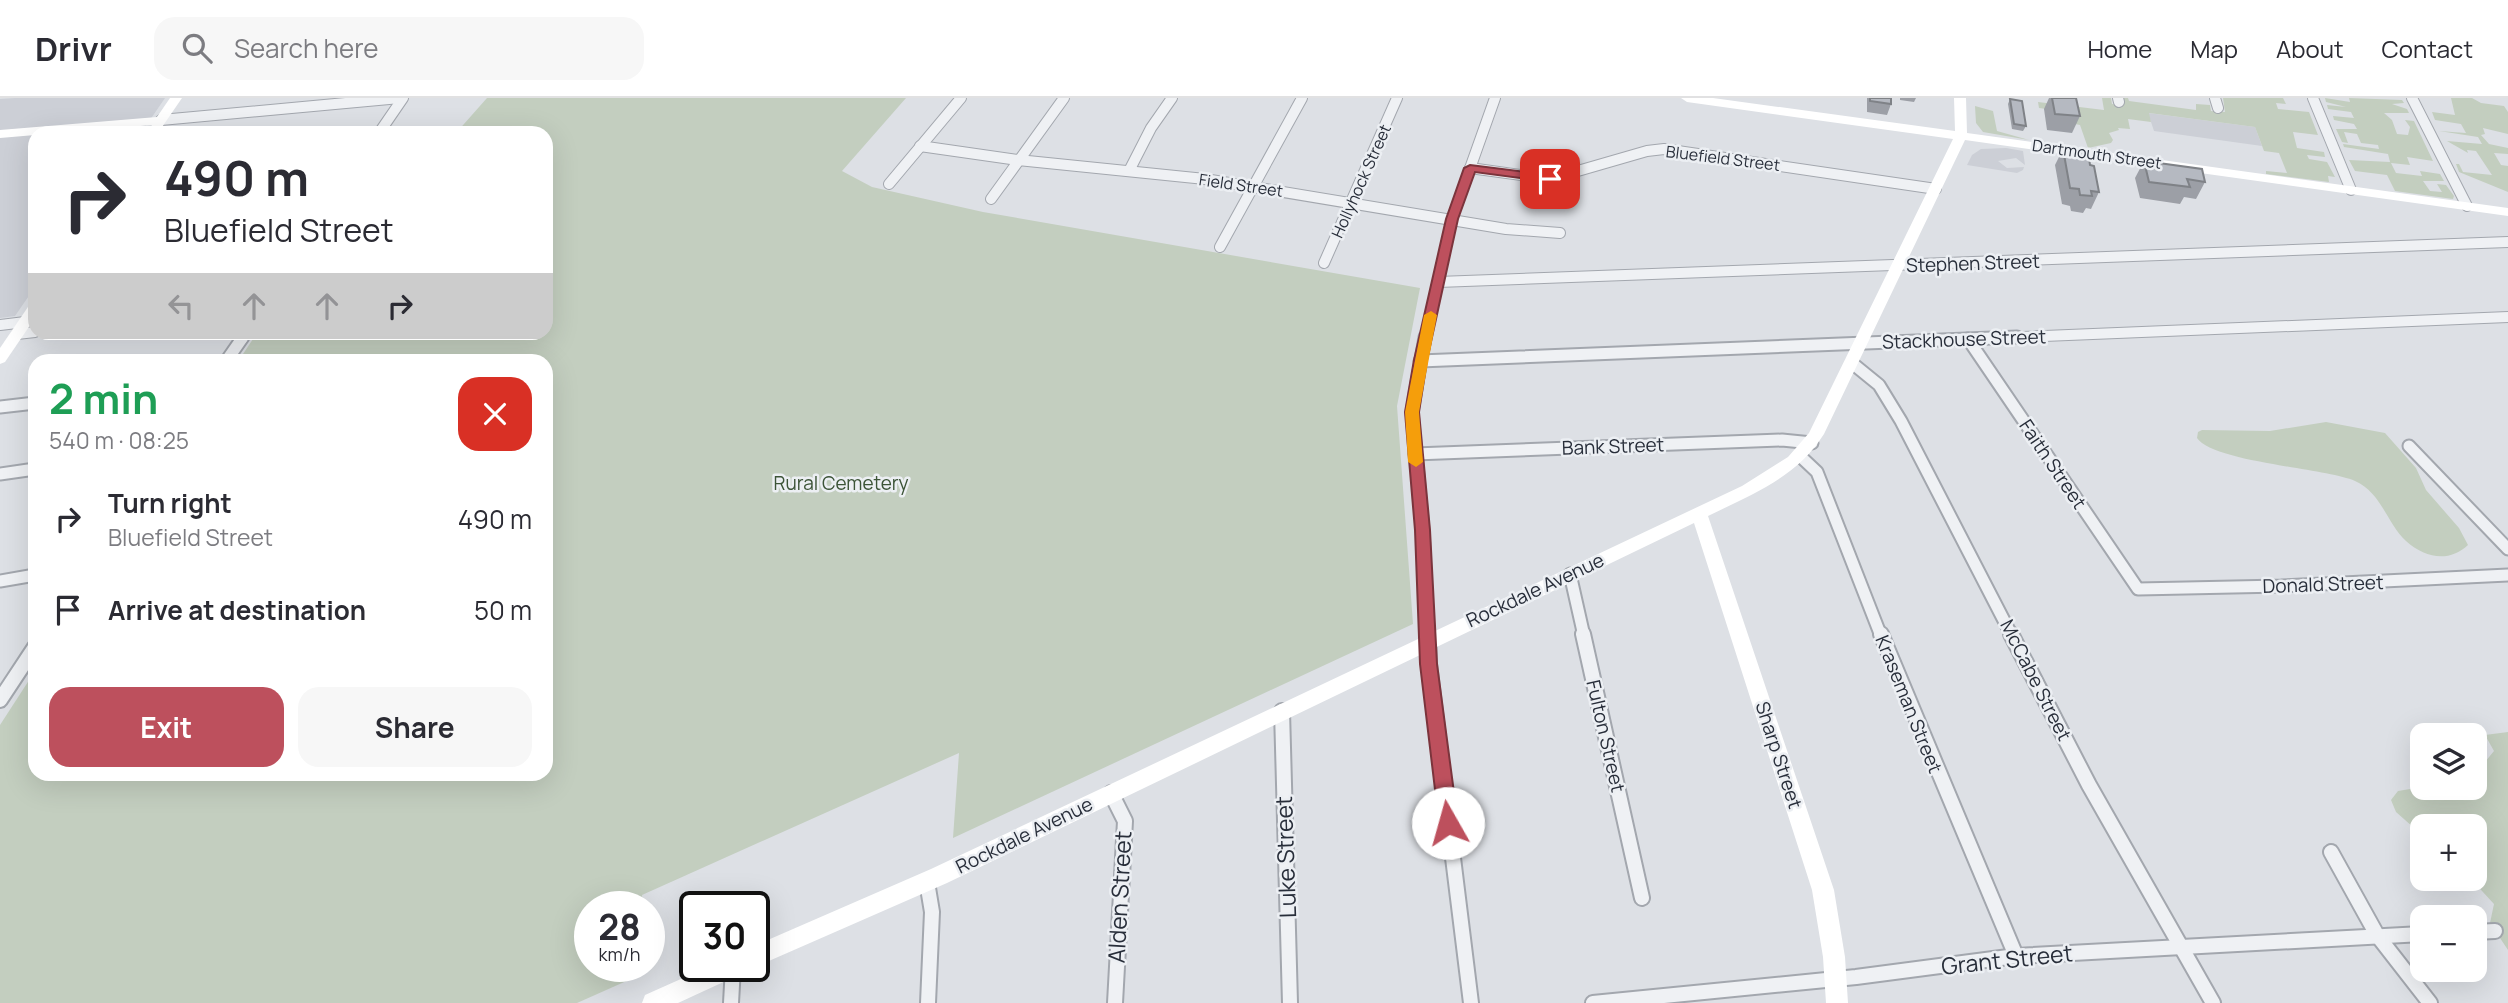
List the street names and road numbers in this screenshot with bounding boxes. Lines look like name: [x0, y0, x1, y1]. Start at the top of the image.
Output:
street label: Hollyhock Street: [1326, 121, 1396, 241]
street label: Dartmouth Street: [2031, 134, 2163, 174]
street label: Bluefield Street: [1665, 140, 1781, 176]
street label: Field Street: [1198, 168, 1284, 202]
street label: Stephen Street: [1906, 248, 2040, 278]
street label: Stackhouse Street: [1881, 323, 2047, 355]
street label: Faith Street: [2014, 414, 2092, 514]
street label: Bank Street: [1561, 431, 1665, 461]
street label: Rockdale Avenue: [1462, 547, 1608, 633]
street label: Donald Street: [2262, 569, 2384, 599]
street label: McCabe Street: [1994, 615, 2078, 745]
street label: Kraseman Street: [1869, 631, 1949, 777]
street label: Fulton Street: [1580, 677, 1632, 795]
street label: Sharp Street: [1749, 698, 1809, 812]
street label: Rockdale Avenue: [951, 791, 1097, 879]
street label: Luke Street: [1267, 795, 1303, 919]
street label: Alden Street: [1100, 830, 1138, 964]
street label: Grant Street: [1940, 936, 2074, 982]

